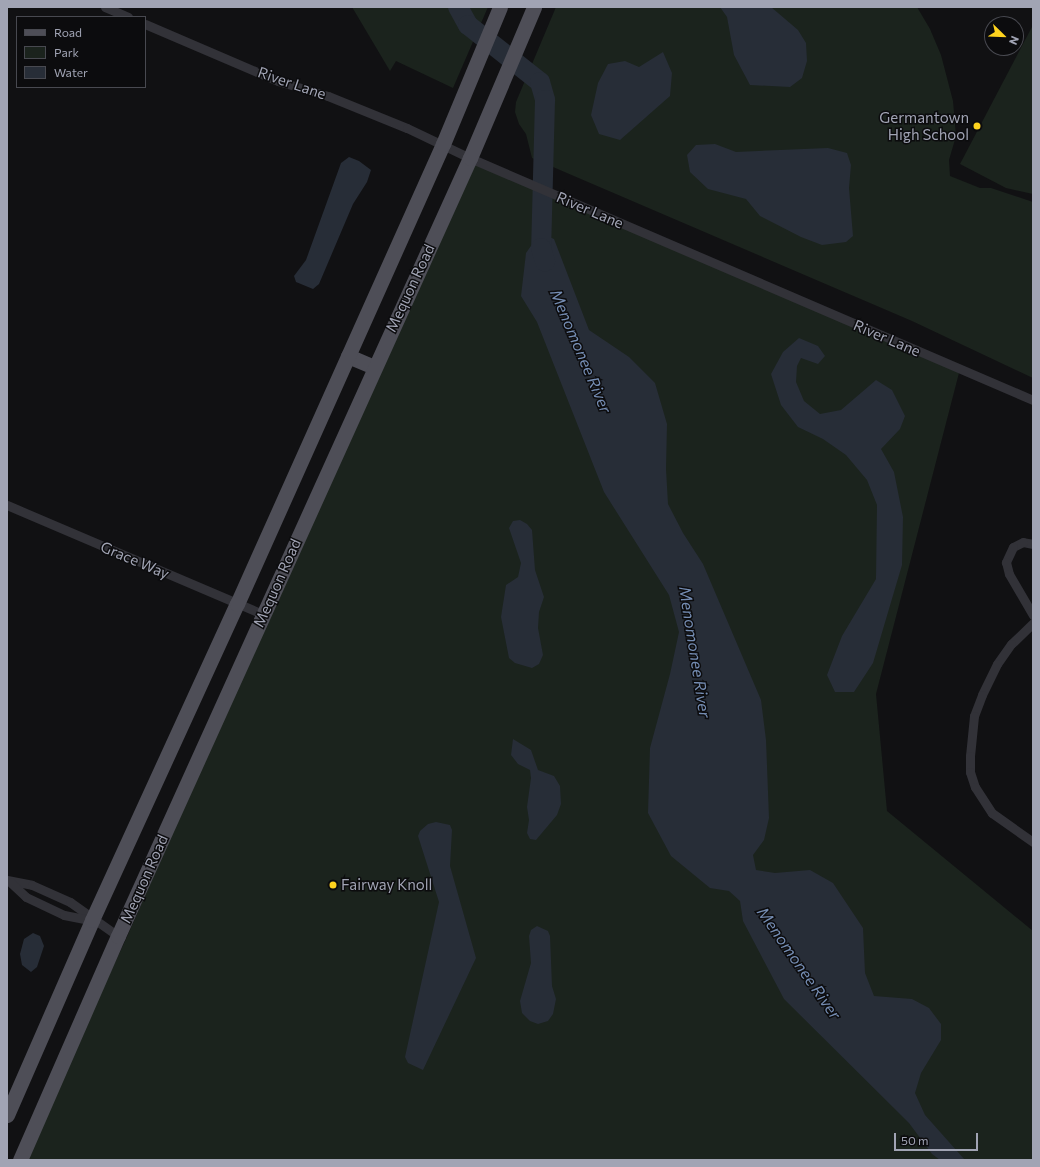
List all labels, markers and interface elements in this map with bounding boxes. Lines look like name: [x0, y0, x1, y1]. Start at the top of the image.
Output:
legend: [16, 16, 146, 88]
north arrow: [984, 16, 1024, 56]
text: Road: [54, 25, 82, 39]
text: N: [1007, 34, 1022, 47]
text: Park: [54, 45, 79, 59]
street label: River Lane: [255, 63, 329, 103]
text: Water: [54, 65, 88, 79]
place label: Germantown High School: [879, 108, 969, 143]
marker: Germantown High School: [972, 121, 982, 131]
street label: River Lane: [554, 188, 626, 232]
street label: Mequon Road: [382, 241, 438, 335]
water label: Menomonee River: [546, 286, 616, 416]
street label: River Lane: [851, 316, 923, 360]
street label: Mequon Road: [249, 536, 305, 630]
street label: Grace Way: [98, 537, 172, 583]
water label: Menomonee River: [675, 585, 715, 719]
street label: Mequon Road: [116, 832, 172, 926]
place label: Fairway Knoll: [341, 876, 432, 894]
marker: Fairway Knoll: [328, 880, 338, 890]
water label: Menomonee River: [753, 903, 845, 1023]
scale bar: [896, 1125, 980, 1151]
text: 50 m: [901, 1133, 929, 1147]

